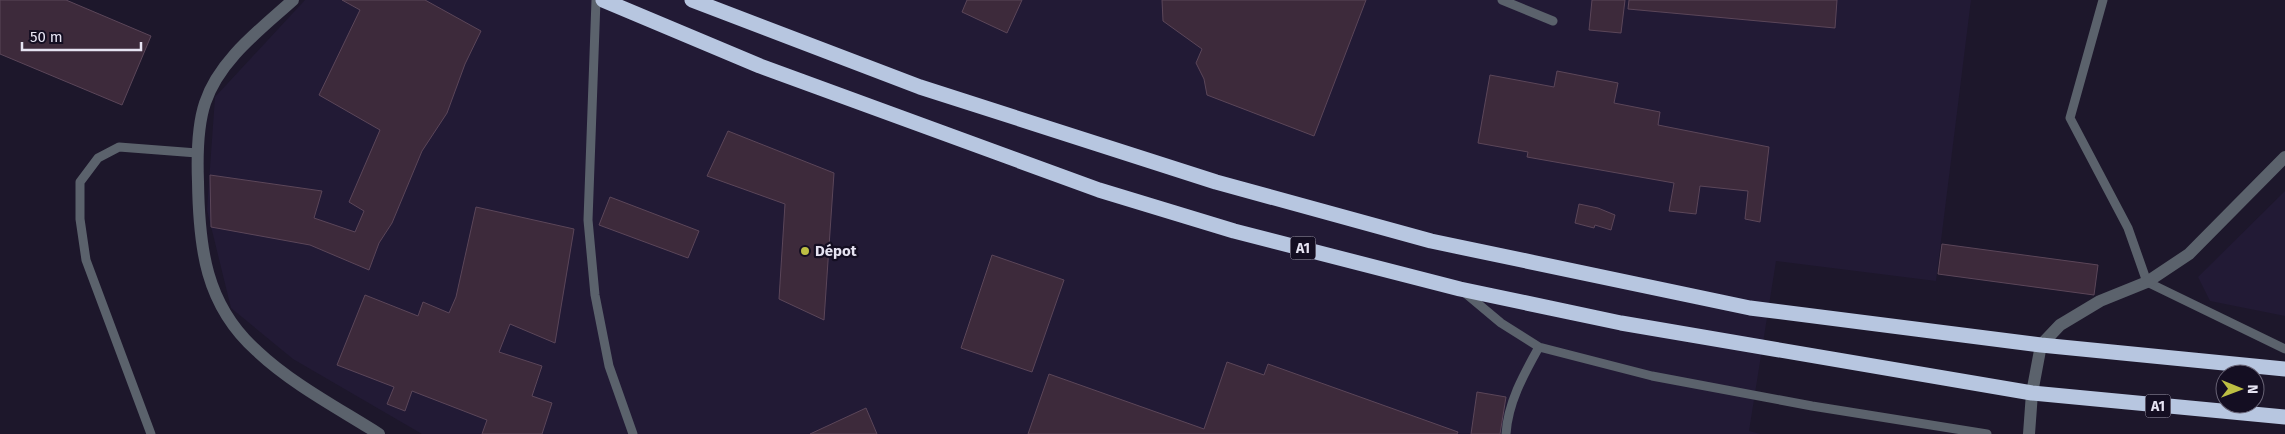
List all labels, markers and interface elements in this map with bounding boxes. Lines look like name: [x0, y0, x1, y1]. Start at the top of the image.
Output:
scale bar: [22, 20, 141, 52]
text: 50 m: [30, 28, 63, 46]
road number: A1: [1290, 237, 1316, 260]
place label: Dépot: [815, 242, 857, 260]
marker: Dépot: [799, 245, 811, 257]
north arrow: [2215, 364, 2265, 414]
text: N: [2244, 384, 2261, 394]
road number: A1: [2146, 394, 2170, 418]

